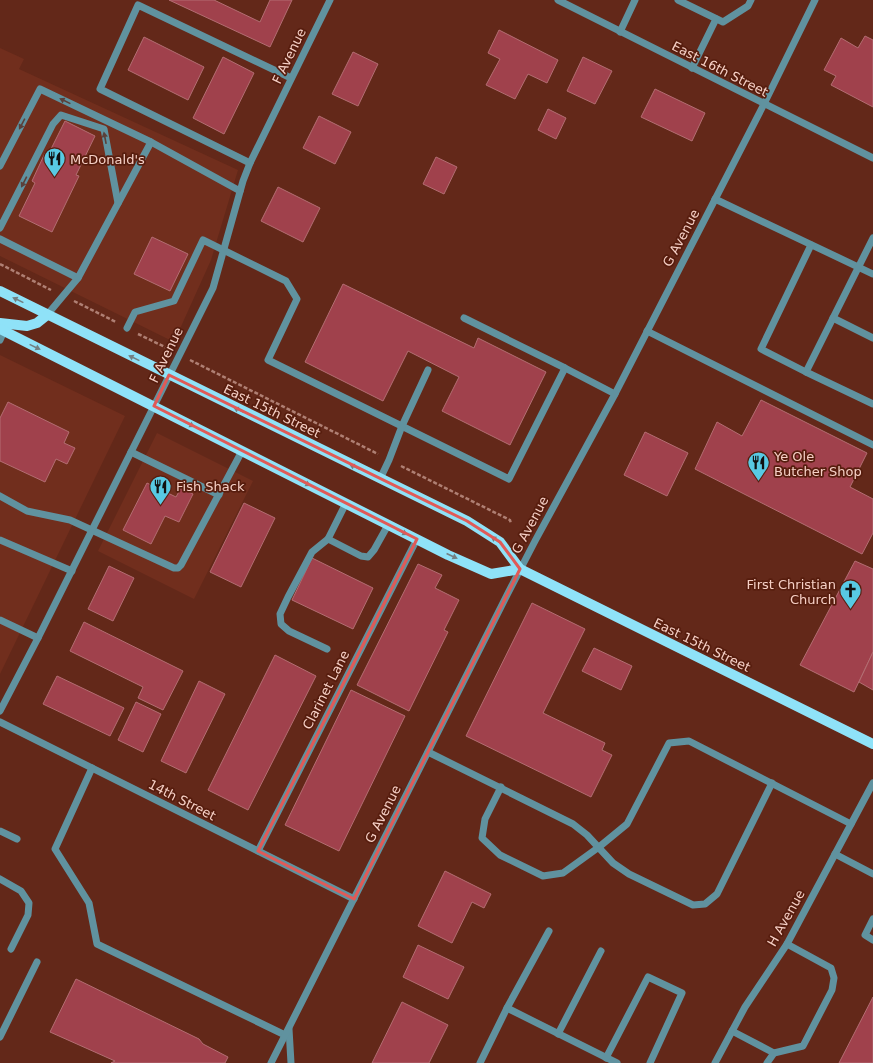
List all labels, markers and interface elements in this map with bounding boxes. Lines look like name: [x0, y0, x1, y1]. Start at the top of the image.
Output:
street label: F Avenue: [269, 26, 309, 86]
street label: East 16th Street: [670, 38, 770, 100]
one-way arrow: [59, 98, 71, 104]
one-way arrow: [19, 118, 25, 130]
one-way arrow: [102, 132, 108, 144]
restaurant icon: McDonald's: [42, 146, 68, 179]
place label: McDonald's: [70, 152, 145, 167]
one-way arrow: [20, 176, 27, 188]
street label: G Avenue: [660, 207, 702, 269]
one-way arrow: [12, 297, 23, 303]
street label: F Avenue: [146, 325, 186, 385]
one-way arrow: [29, 344, 41, 350]
one-way arrow: [128, 355, 140, 361]
street label: East 15th Street: [221, 381, 323, 441]
one-way arrow: [233, 407, 245, 413]
one-way arrow: [183, 421, 194, 427]
place label: Ye Ole Butcher Shop: [773, 449, 862, 479]
restaurant icon: Ye Ole Butcher Shop: [745, 450, 771, 483]
one-way arrow: [350, 464, 361, 470]
restaurant icon: Fish Shack: [148, 473, 174, 506]
place label: Fish Shack: [176, 479, 245, 494]
one-way arrow: [299, 479, 310, 486]
street label: G Avenue: [509, 494, 551, 556]
one-way arrow: [397, 529, 408, 535]
one-way arrow: [490, 536, 501, 543]
one-way arrow: [446, 554, 458, 560]
place label: First Christian Church: [747, 577, 836, 607]
church icon: First Christian Church: [838, 578, 864, 611]
street label: East 15th Street: [651, 615, 753, 675]
street label: Clarinet Lane: [300, 648, 352, 732]
street label: 14th Street: [146, 777, 218, 823]
street label: G Avenue: [362, 783, 404, 845]
street label: H Avenue: [764, 887, 808, 949]

